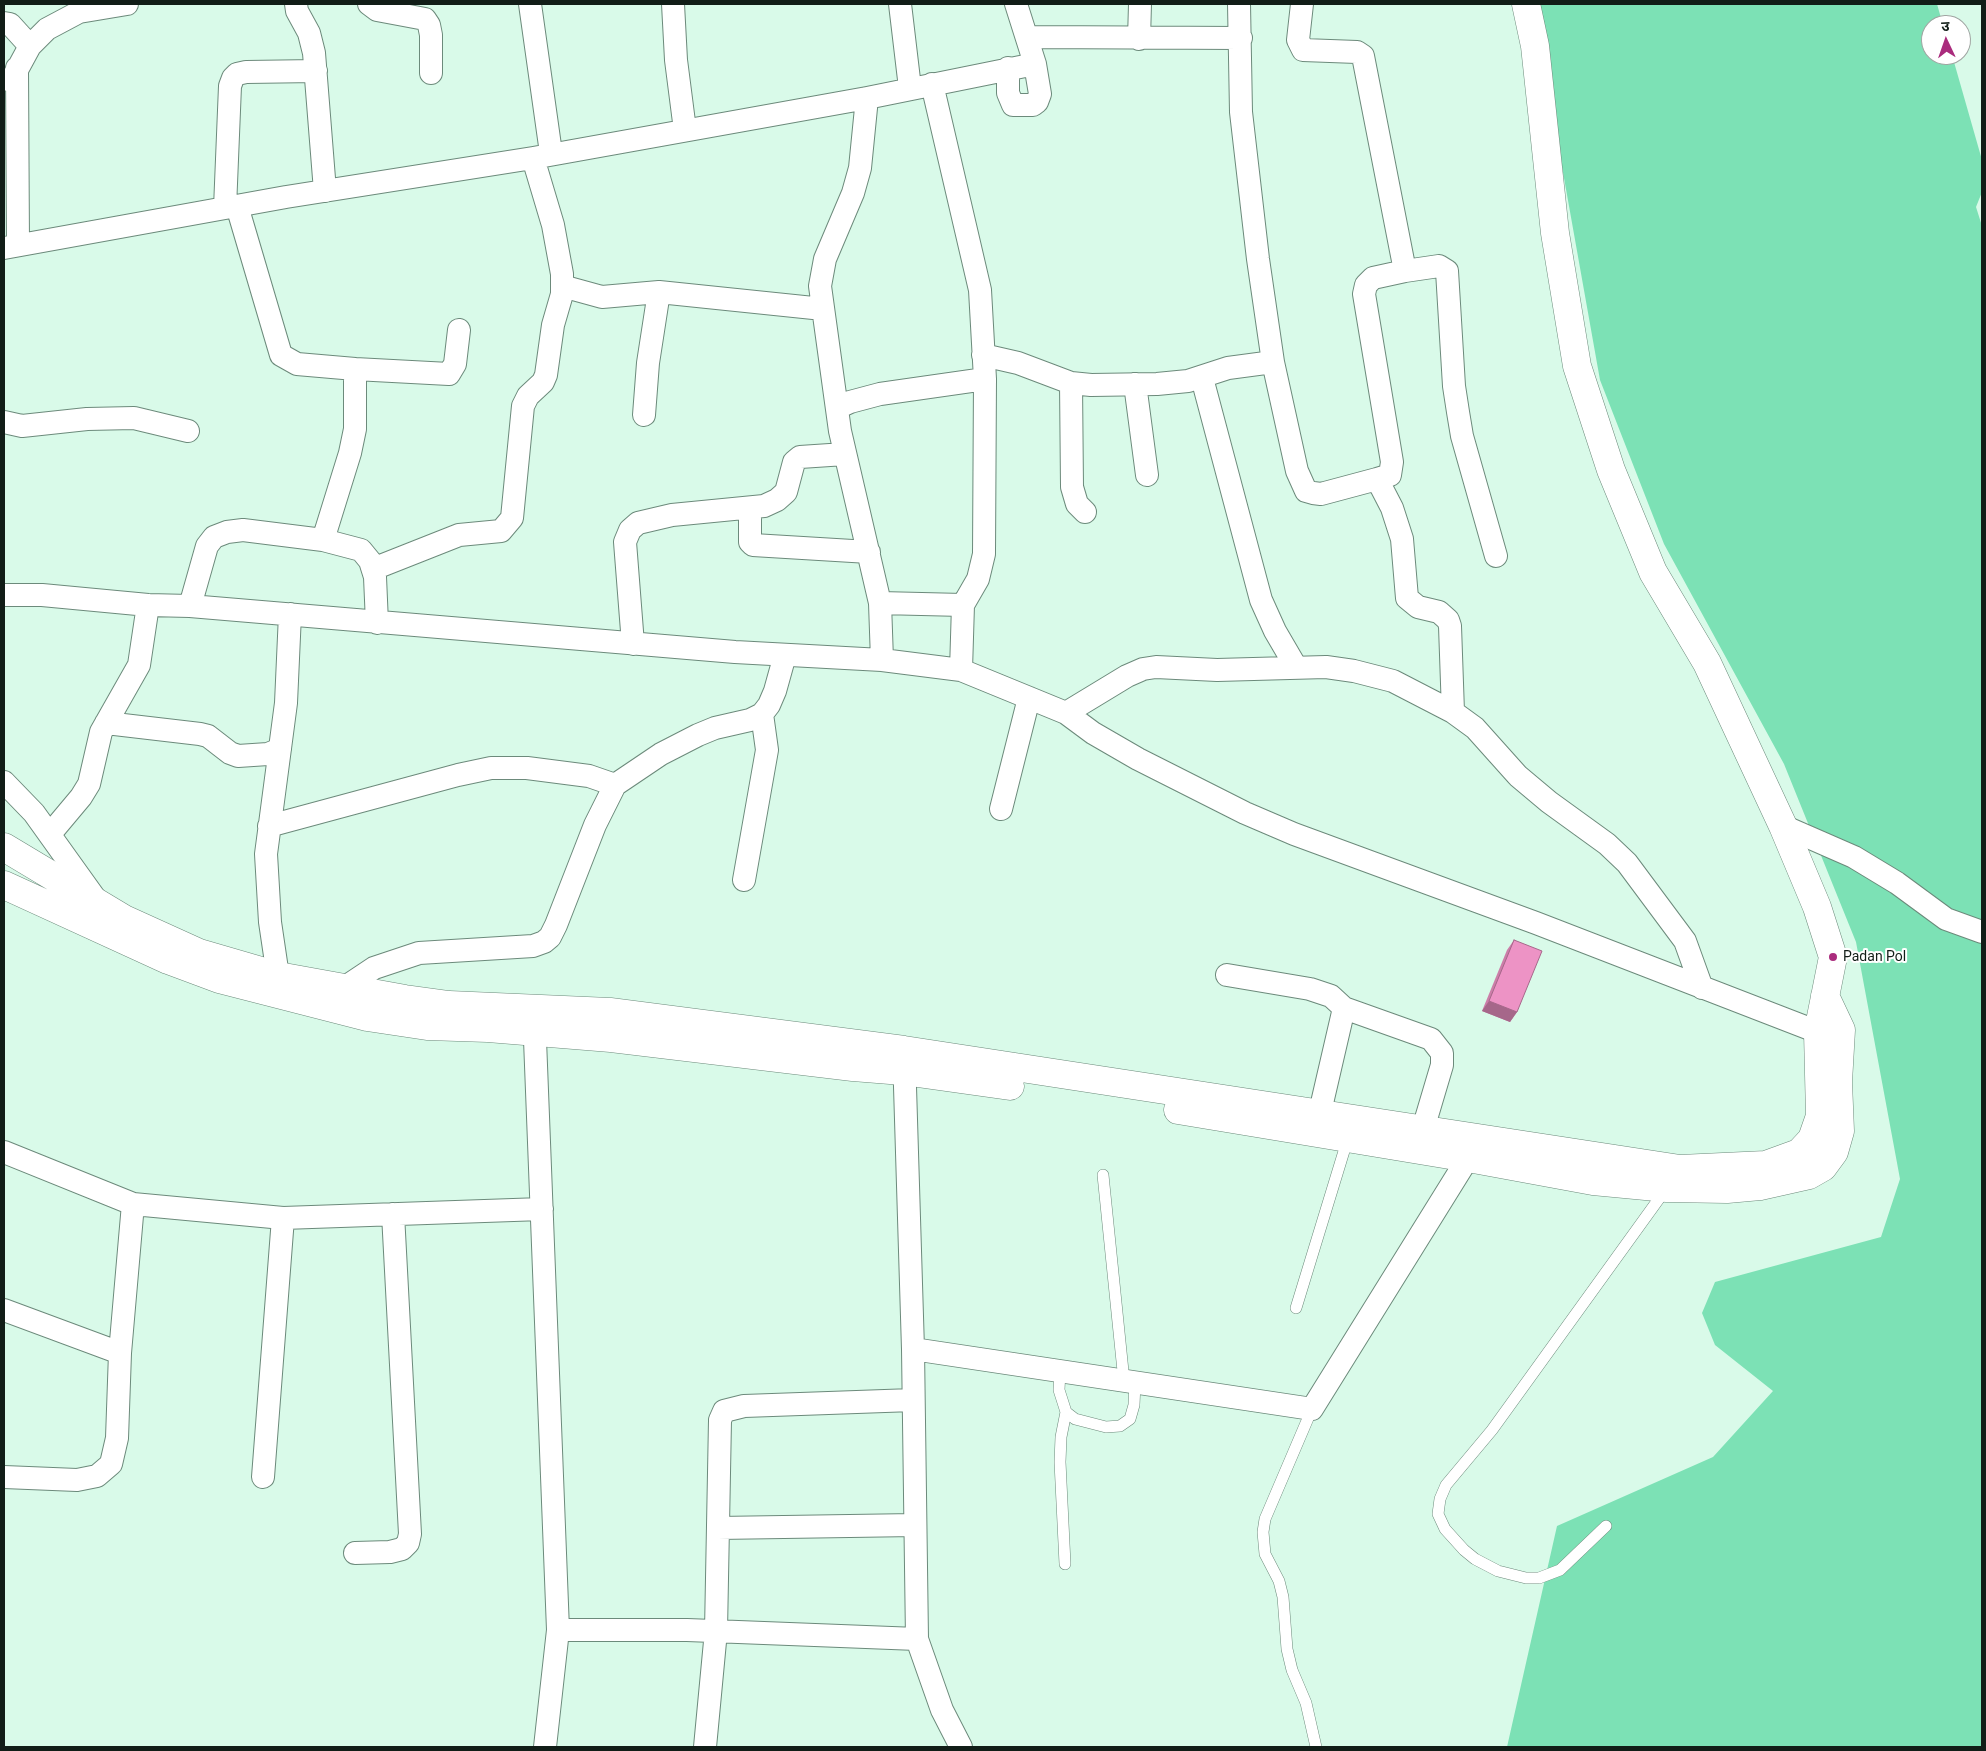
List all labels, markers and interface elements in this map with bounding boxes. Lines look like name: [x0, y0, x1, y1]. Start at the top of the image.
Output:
north arrow: [1921, 15, 1971, 65]
text: उ: [1941, 18, 1950, 34]
place label: Padan Pol: [1843, 949, 1906, 965]
marker: Padan Pol: [1827, 951, 1839, 963]

